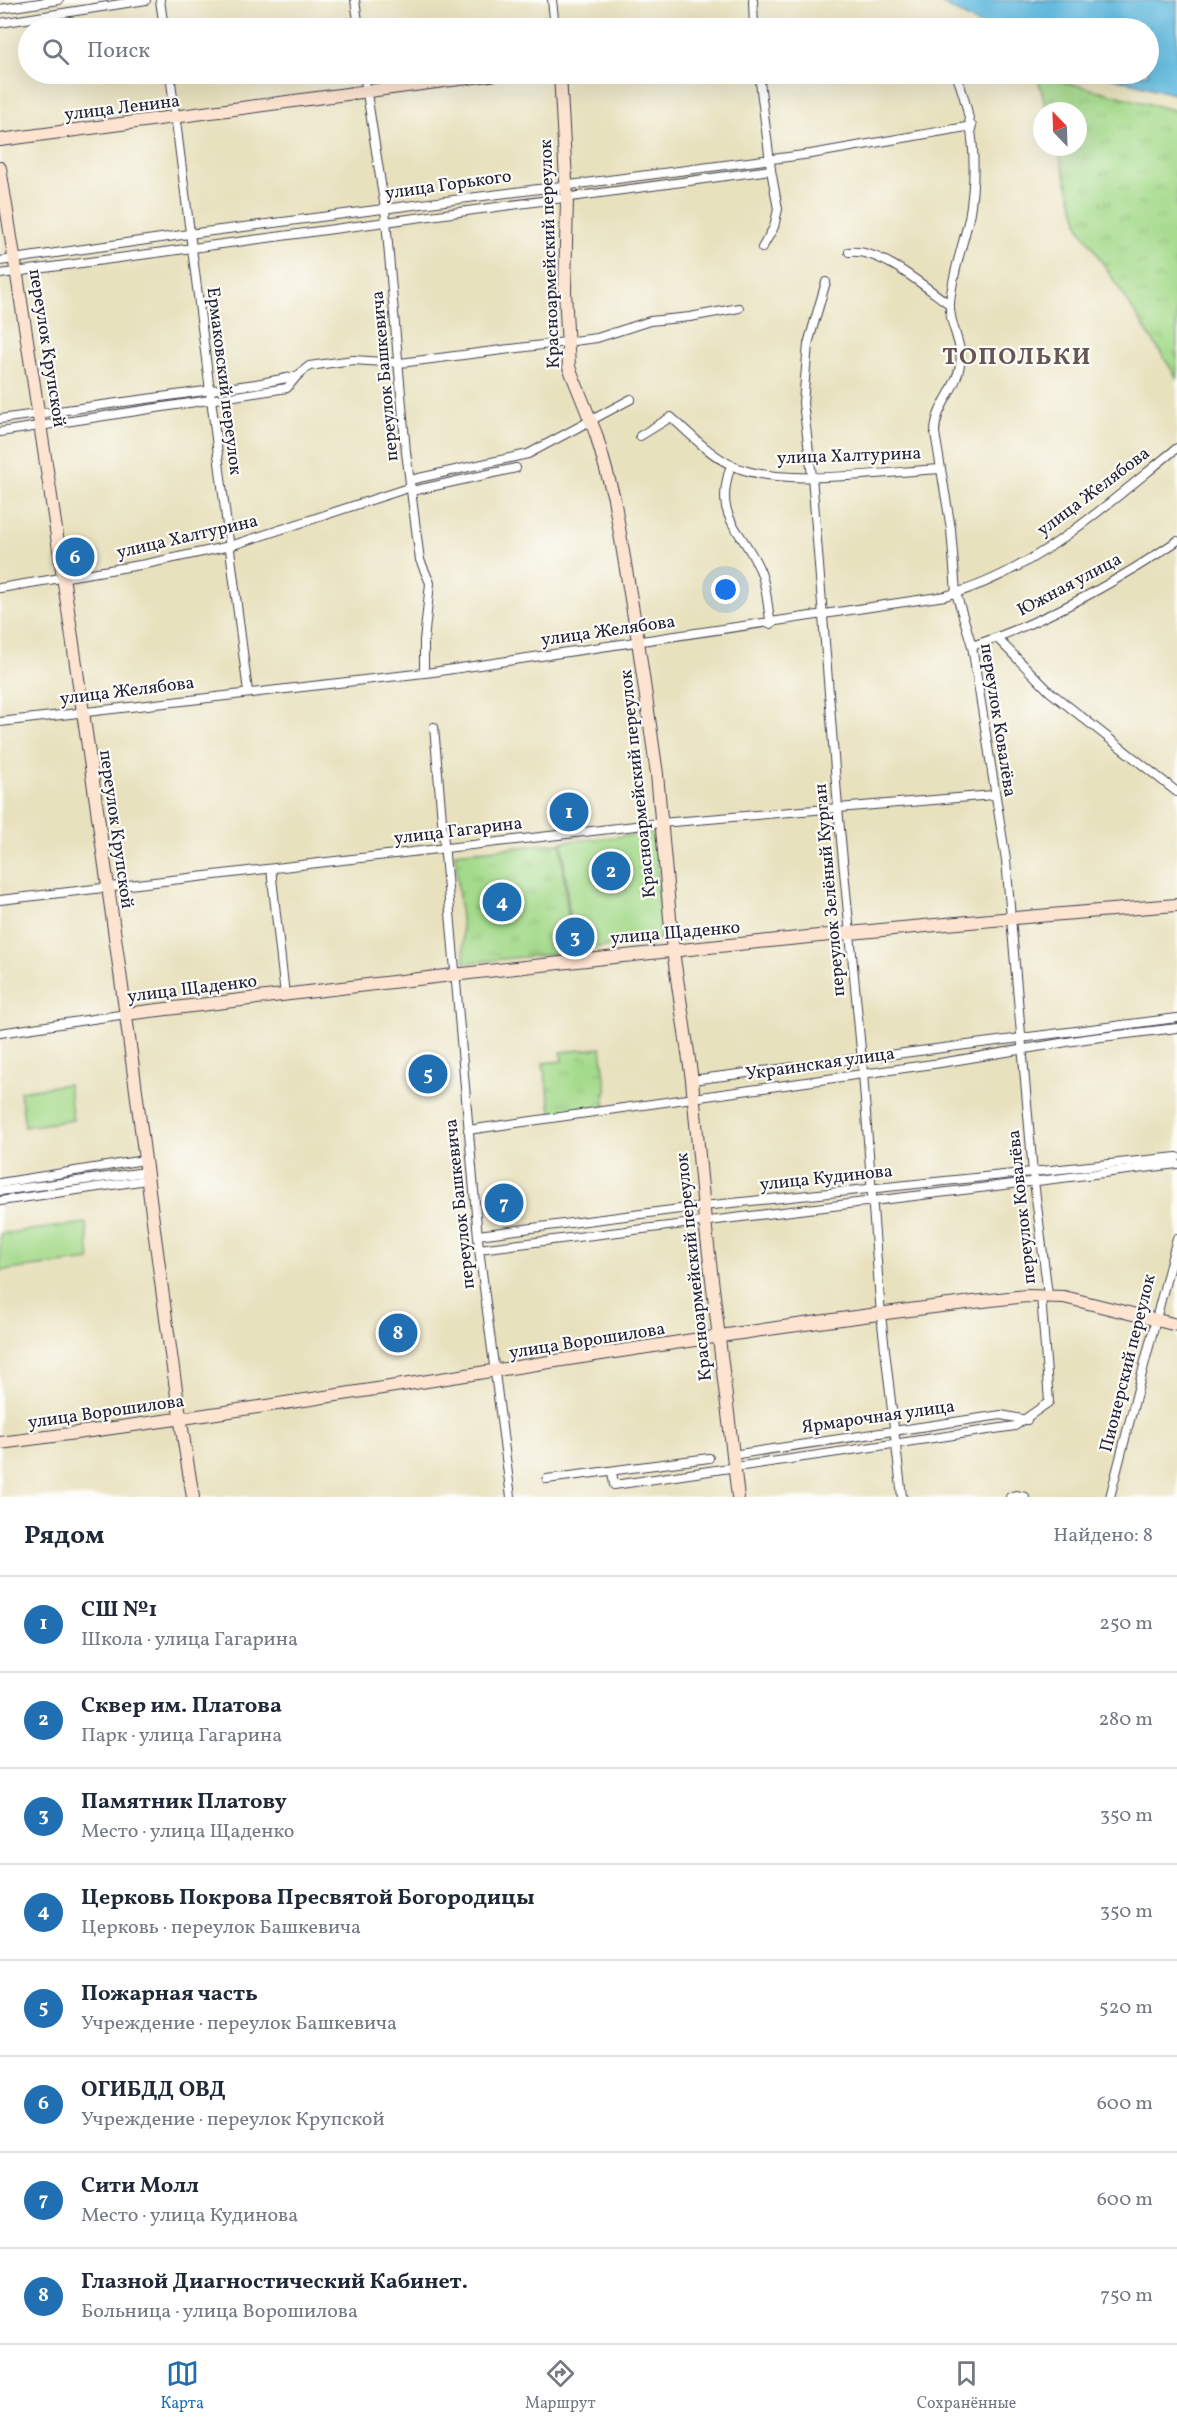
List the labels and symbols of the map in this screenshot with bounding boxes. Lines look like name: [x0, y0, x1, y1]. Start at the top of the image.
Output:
street label: улица Ленина: [63, 89, 181, 128]
north arrow: [1033, 102, 1087, 156]
street label: Красноармейский переулок: [534, 138, 567, 369]
street label: улица Горького: [383, 164, 513, 207]
street label: переулок Крупской: [22, 267, 71, 429]
street label: Ермаковский переулок: [200, 286, 247, 477]
street label: переулок Башкевича: [366, 290, 405, 462]
district label: ТОПОЛЬКИ: [942, 341, 1092, 375]
street label: улица Халтурина: [776, 441, 922, 472]
street label: улица Желябова: [1032, 441, 1156, 543]
street label: улица Халтурина: [114, 509, 261, 566]
pin: 6: [56, 534, 94, 580]
street label: Южная улица: [1013, 547, 1126, 623]
your location: [711, 575, 740, 604]
street label: улица Желябова: [539, 610, 677, 653]
street label: переулок Ковалёва: [973, 642, 1022, 799]
street label: Красноармейский переулок: [614, 668, 663, 899]
street label: улица Желябова: [58, 671, 196, 712]
street label: переулок Крупской: [92, 748, 139, 910]
street label: переулок Зелёный Курган: [809, 782, 852, 997]
pin: 1: [550, 790, 588, 834]
street label: улица Гагарина: [393, 811, 524, 852]
pin: 2: [592, 848, 630, 894]
pin: 4: [482, 880, 522, 924]
pin: 3: [556, 914, 594, 960]
street label: улица Щаденко: [609, 915, 741, 952]
street label: улица Щаденко: [126, 969, 258, 1010]
street label: Украинская улица: [744, 1042, 896, 1087]
pin: 5: [408, 1052, 448, 1096]
street label: переулок Башкевича: [439, 1117, 482, 1290]
street label: переулок Ковалёва: [1002, 1128, 1043, 1285]
street label: Красноармейский переулок: [670, 1151, 719, 1382]
street label: улица Кудинова: [758, 1159, 894, 1198]
pin: 7: [484, 1180, 524, 1226]
street label: Пионерский переулок: [1094, 1271, 1163, 1455]
pin: 8: [378, 1310, 418, 1356]
street label: улица Ворошилова: [507, 1317, 667, 1366]
street label: улица Ворошилова: [26, 1389, 186, 1436]
street label: Ярмарочная улица: [800, 1394, 956, 1441]

